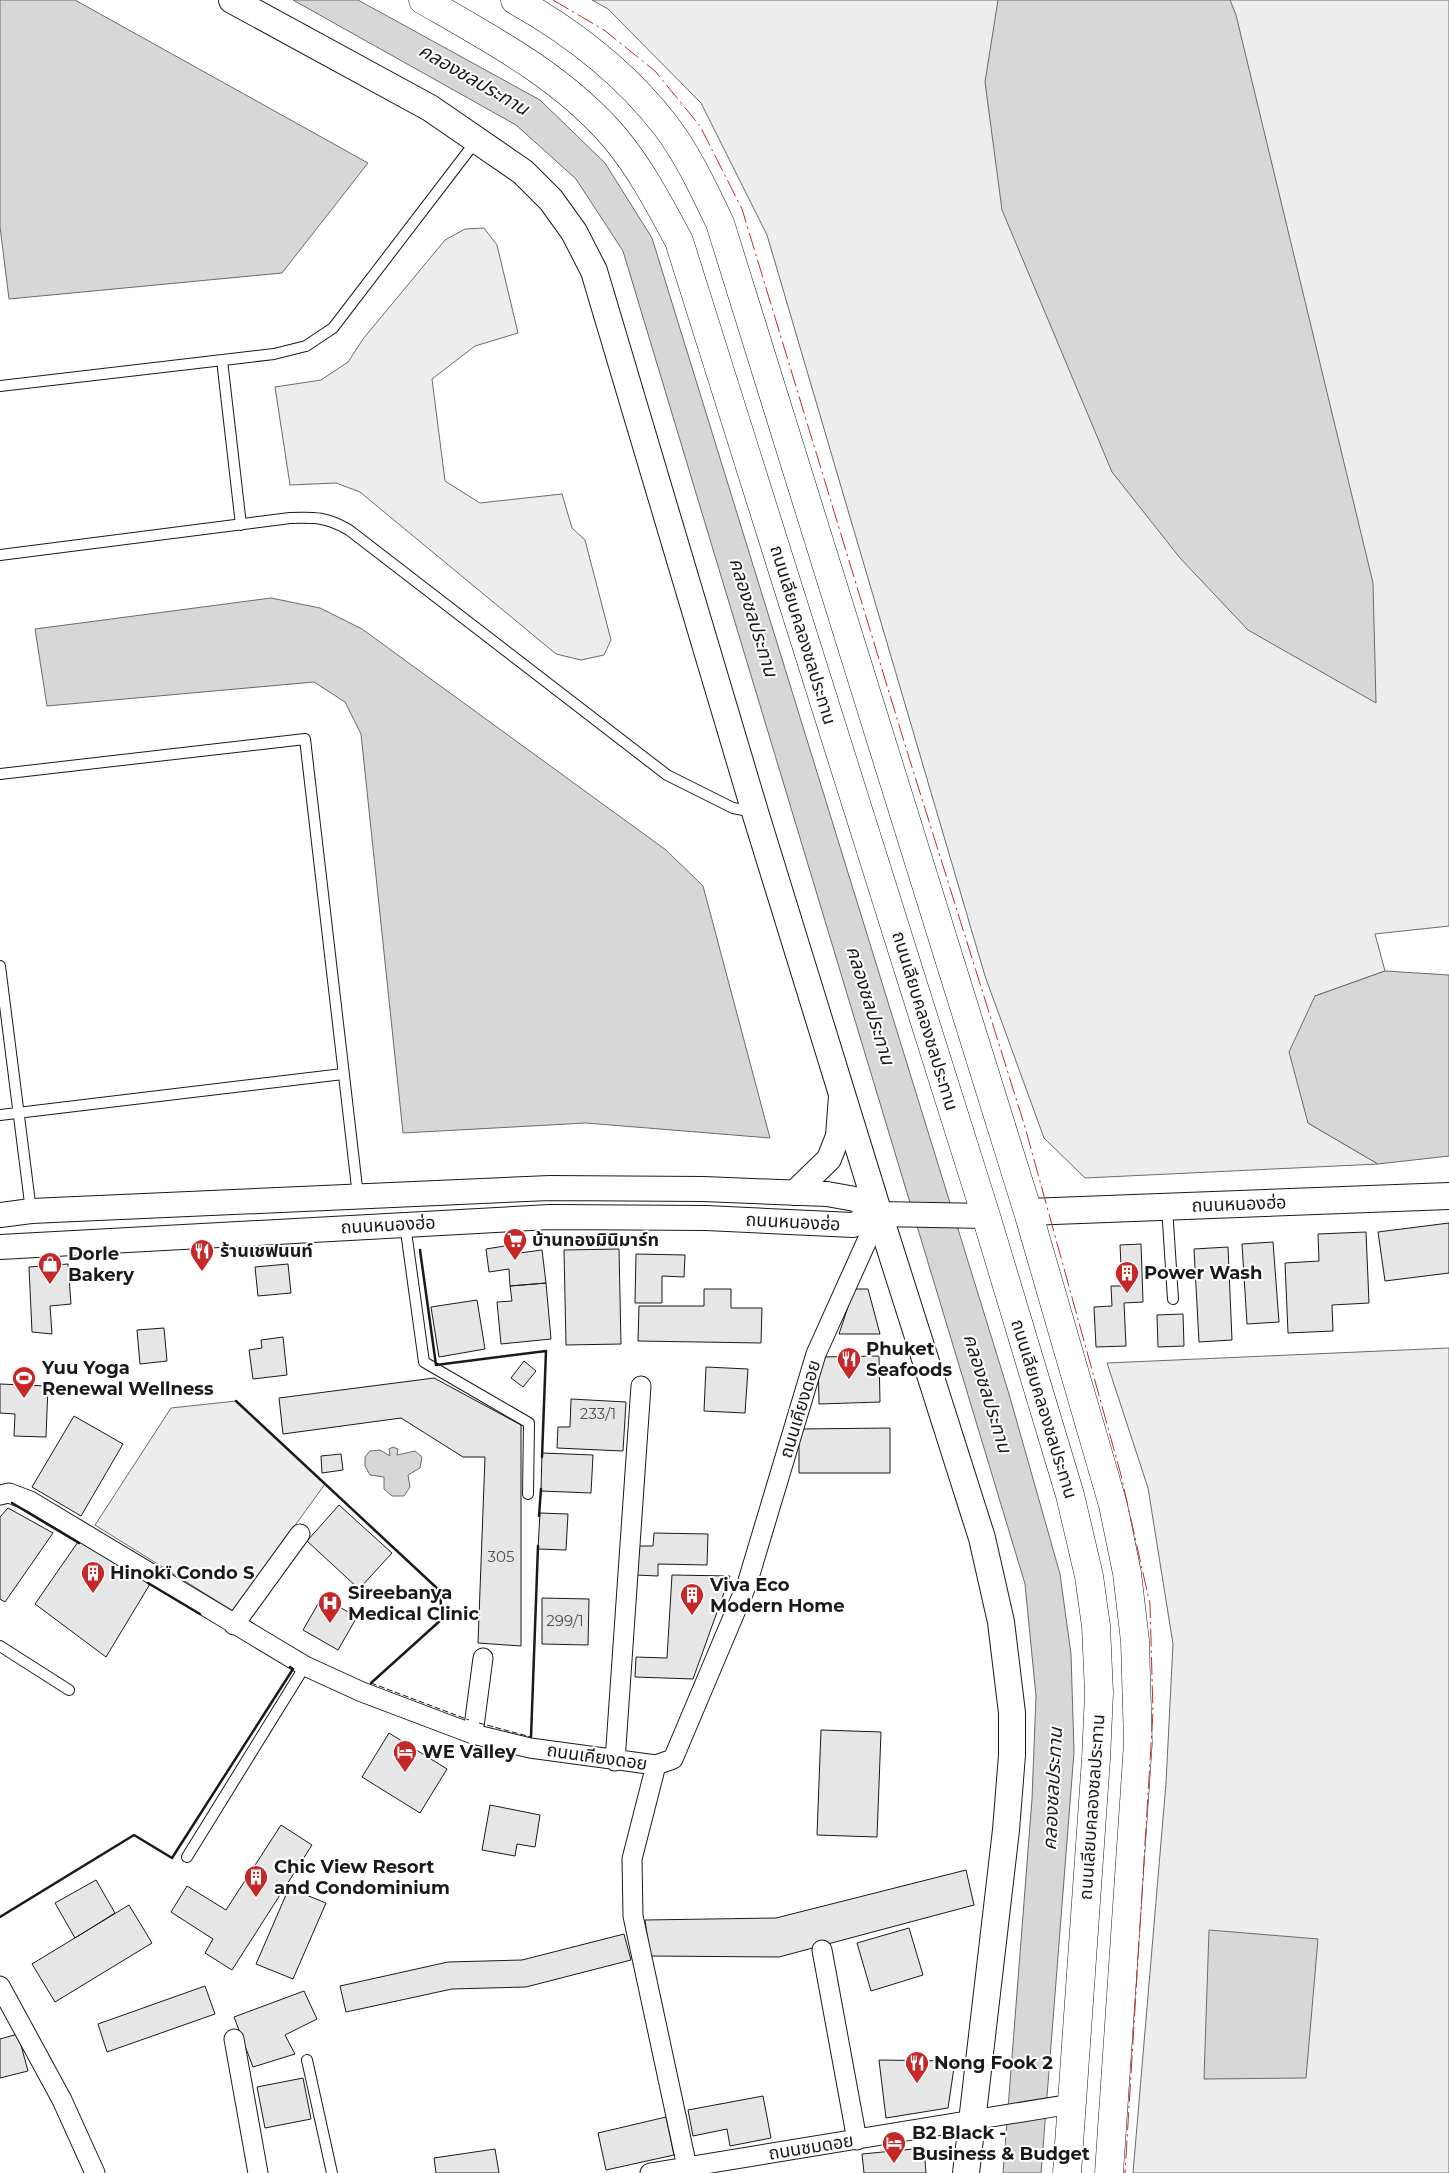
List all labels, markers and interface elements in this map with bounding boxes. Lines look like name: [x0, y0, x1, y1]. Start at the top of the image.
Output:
water label: คลองชลประทาน: [415, 39, 534, 121]
street label: ถนนเลียบคลองชลประทาน: [765, 543, 841, 727]
water label: คลองชลประทาน: [725, 555, 783, 681]
street label: ถนนเลียบคลองชลประทาน: [887, 929, 963, 1113]
water label: คลองชลประทาน: [842, 943, 900, 1069]
street label: ถนนหนองฮ่อ: [1191, 1191, 1287, 1217]
street label: ถนนหนองฮ่อ: [745, 1209, 841, 1235]
street label: ถนนหนองฮ่อ: [340, 1212, 436, 1238]
supermarket icon: บ้านทองมินิมาร์ท: [502, 1227, 528, 1261]
place label: บ้านทองมินิมาร์ท: [532, 1229, 659, 1251]
restaurant icon: ร้านเชฟนนท์: [189, 1238, 215, 1272]
place label: ร้านเชฟนนท์: [220, 1240, 313, 1262]
place label: Dorle Bakery: [68, 1243, 134, 1286]
shop icon: Dorle Bakery: [37, 1251, 63, 1285]
building icon: Power Wash: [1114, 1260, 1140, 1294]
place label: Power Wash: [1144, 1262, 1262, 1284]
street label: ถนนเลียบคลองชลประทาน: [1006, 1317, 1082, 1501]
water label: คลองชลประทาน: [959, 1331, 1017, 1457]
place label: Phuket Seafoods: [866, 1338, 953, 1381]
restaurant icon: Phuket Seafoods: [836, 1346, 862, 1380]
place label: Yuu Yoga Renewal Wellness: [41, 1357, 214, 1400]
street label: ถนนเคียงดอย: [775, 1357, 825, 1461]
sports icon: Yuu Yoga Renewal Wellness: [11, 1365, 37, 1399]
house number: 233/1: [580, 1404, 616, 1423]
house number: 305: [488, 1547, 514, 1566]
building icon: Hinokï Condo S: [80, 1560, 106, 1594]
place label: Hinokï Condo S: [110, 1562, 254, 1584]
place label: Viva Eco Modern Home: [709, 1574, 845, 1617]
place label: Sireebanya Medical Clinic: [348, 1582, 479, 1625]
building icon: Viva Eco Modern Home: [679, 1582, 705, 1616]
hospital icon: Sireebanya Medical Clinic: [317, 1590, 343, 1624]
house number: 299/1: [546, 1611, 584, 1630]
street label: ถนนเลียบคลองชลประทาน: [1075, 1713, 1109, 1901]
water label: คลองชลประทาน: [1038, 1726, 1067, 1851]
hotel icon: WE Valley: [392, 1739, 418, 1773]
street label: ถนนเคียงดอย: [545, 1739, 649, 1775]
place label: WE Valley: [422, 1741, 517, 1763]
place label: Chic View Resort and Condominium: [274, 1856, 450, 1899]
building icon: Chic View Resort and Condominium: [243, 1864, 269, 1898]
restaurant icon: Nong Fook 2: [904, 2050, 930, 2084]
place label: Nong Fook 2: [934, 2052, 1053, 2074]
place label: B2 Black - Business & Budget: [912, 2122, 1090, 2165]
street label: ถนนชมดอย: [767, 2129, 855, 2165]
hotel icon: B2 Black - Business & Budget: [881, 2130, 907, 2164]

